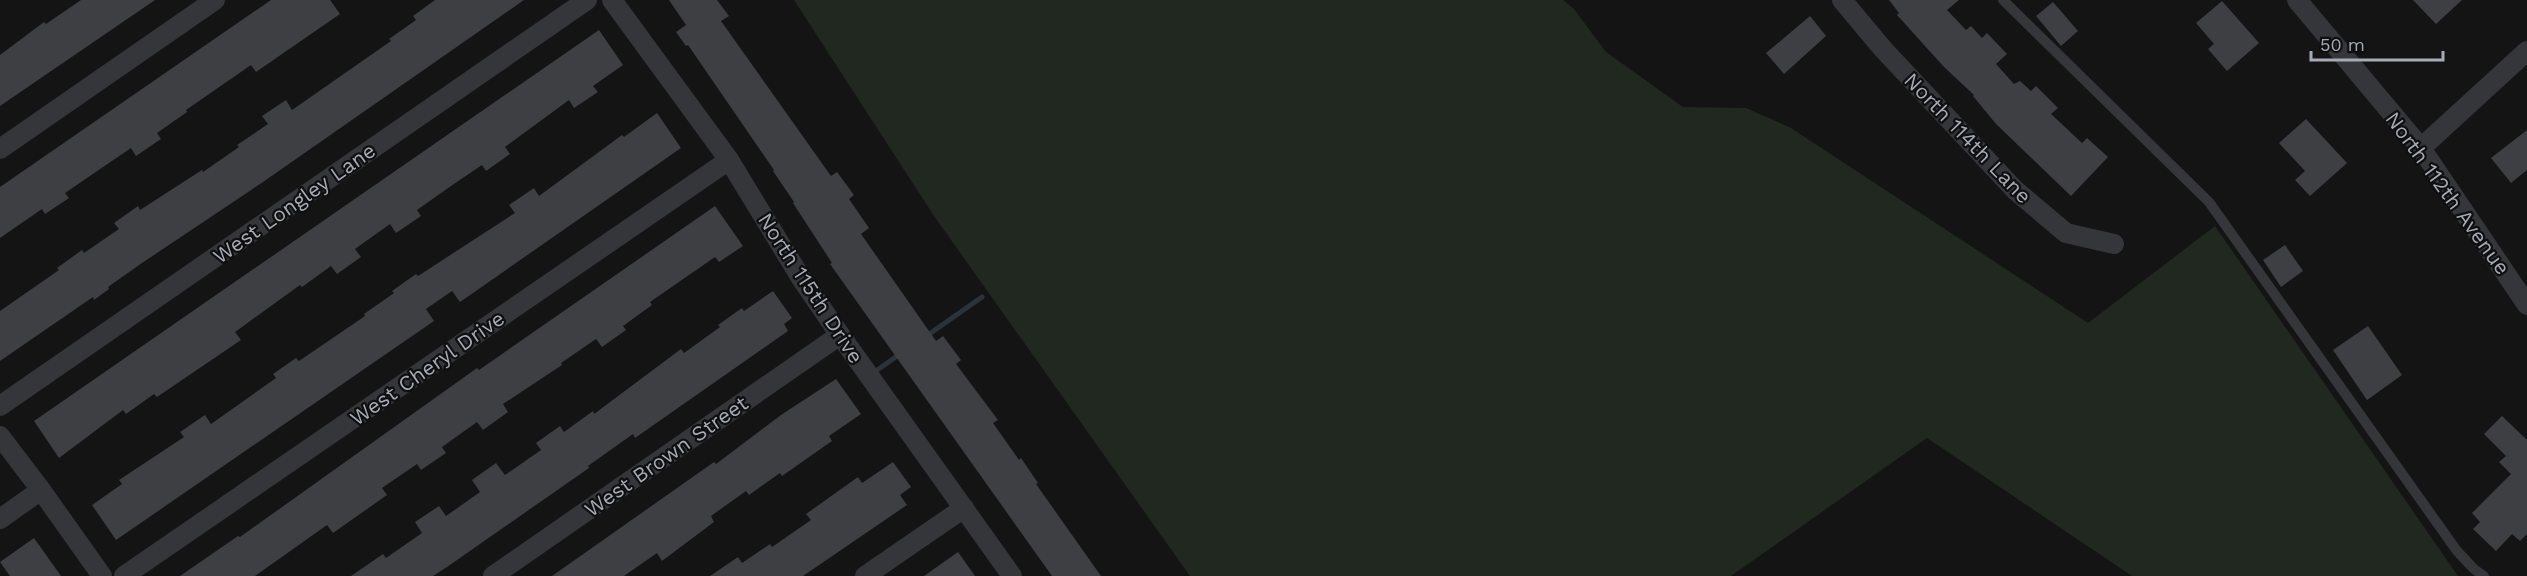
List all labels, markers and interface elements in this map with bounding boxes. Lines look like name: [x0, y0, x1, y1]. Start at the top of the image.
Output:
scale bar: [2311, 24, 2443, 62]
text: 50 m: [2320, 34, 2365, 55]
street label: North 114th Lane: [1899, 67, 2037, 209]
street label: North 112th Avenue: [2380, 107, 2516, 279]
street label: West Longley Lane: [208, 137, 380, 269]
street label: North 115th Drive: [753, 208, 869, 368]
street label: West Cheryl Drive: [345, 305, 509, 431]
street label: West Brown Street: [579, 390, 753, 522]

